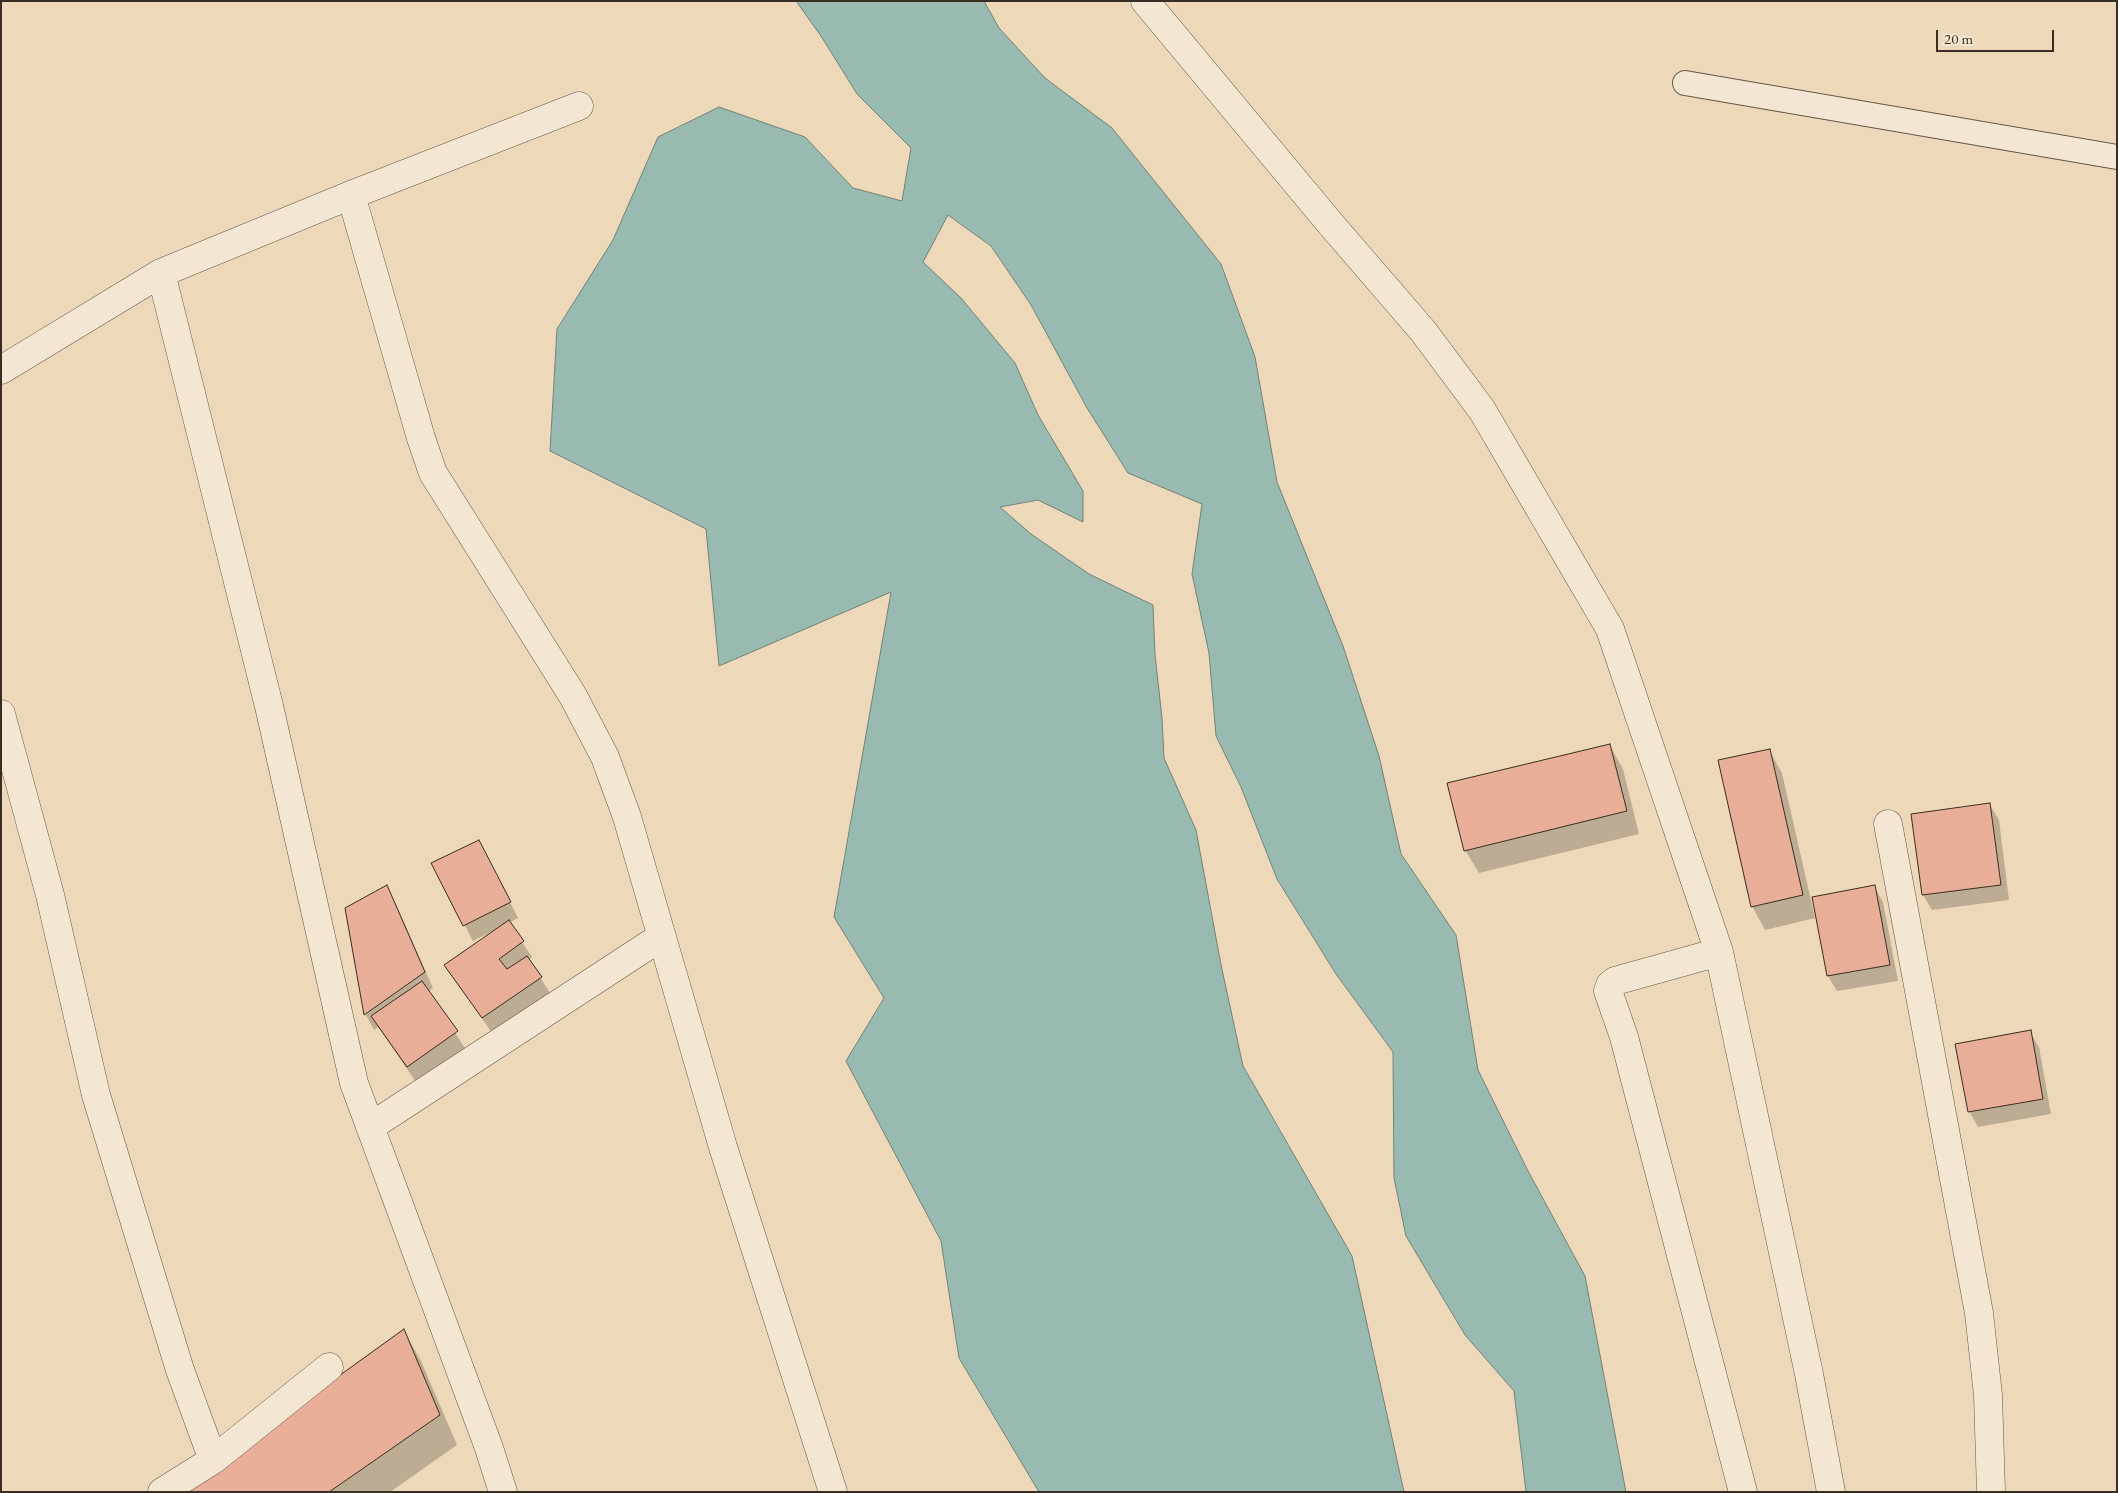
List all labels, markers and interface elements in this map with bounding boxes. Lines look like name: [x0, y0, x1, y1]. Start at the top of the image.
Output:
scale bar: [1938, 20, 2056, 52]
text: 20 m: [1944, 29, 1973, 48]

